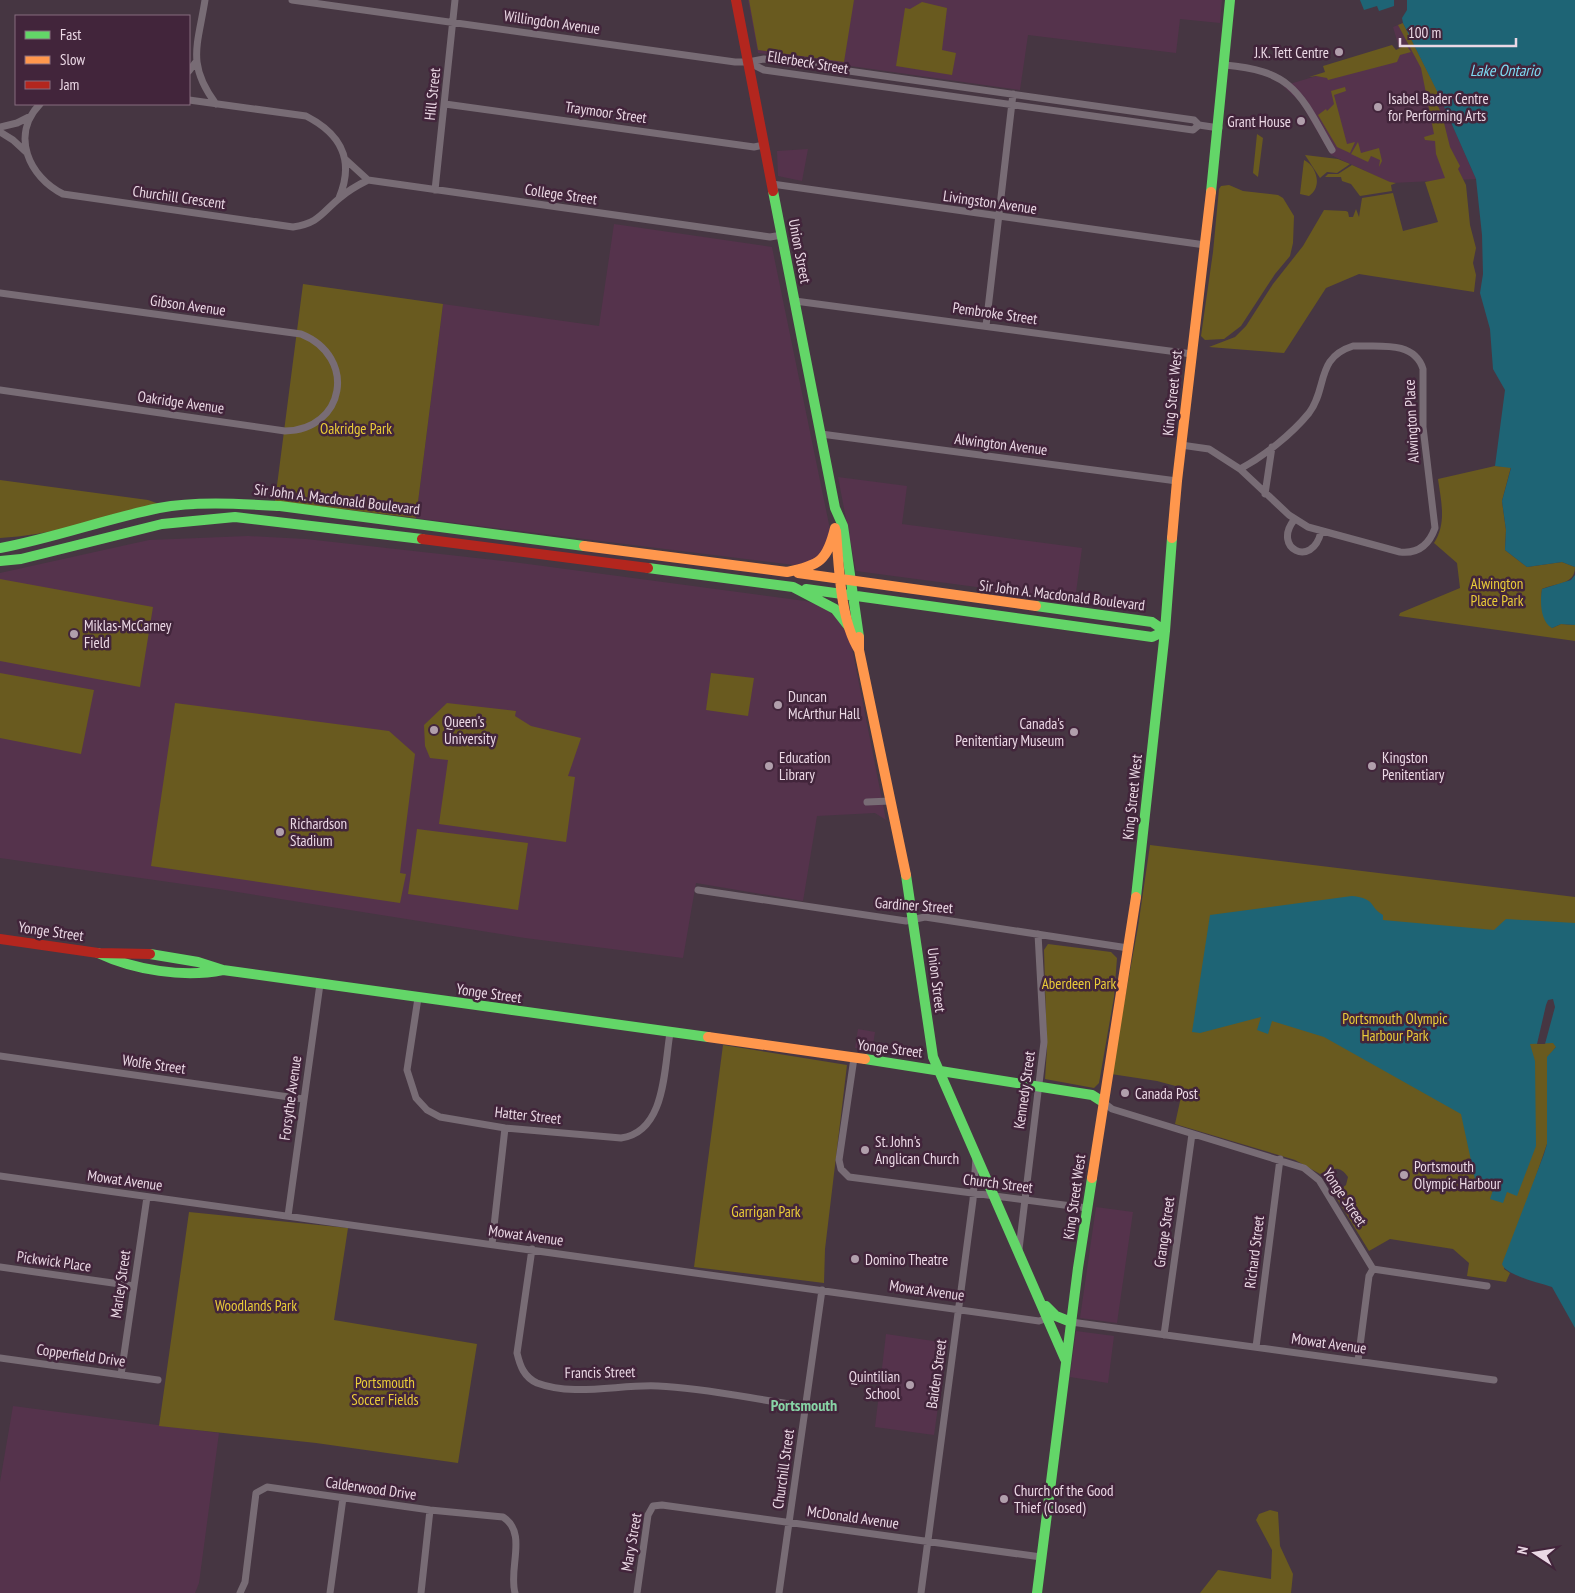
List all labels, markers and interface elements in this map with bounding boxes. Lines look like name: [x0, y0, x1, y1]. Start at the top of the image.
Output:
street label: Willingdon Avenue: [503, 6, 601, 38]
legend: [15, 15, 190, 105]
scale bar: [1400, 15, 1516, 47]
text: 100 m: [1408, 23, 1441, 42]
text: Fast: [60, 25, 81, 44]
place label: J.K. Tett Centre: [1253, 43, 1329, 62]
street label: Ellerbeck Street: [766, 46, 850, 78]
marker: J.K. Tett Centre: [1333, 46, 1345, 58]
text: Slow: [60, 50, 85, 69]
water label: Lake Ontario: [1470, 60, 1541, 80]
street label: Hill Street: [420, 67, 444, 121]
text: Jam: [59, 75, 79, 94]
place label: Isabel Bader Centre for Performing Arts: [1388, 89, 1489, 125]
street label: Traymoor Street: [564, 97, 648, 127]
marker: Isabel Bader Centre for Performing Arts: [1372, 101, 1384, 113]
place label: Grant House: [1227, 112, 1291, 131]
marker: Grant House: [1295, 115, 1307, 127]
street label: College Street: [524, 180, 598, 208]
street label: Churchill Crescent: [131, 181, 227, 213]
street label: Livingston Avenue: [942, 186, 1038, 218]
street label: Union Street: [784, 217, 816, 285]
street label: Gibson Avenue: [149, 290, 227, 320]
street label: Pembroke Street: [951, 298, 1039, 328]
street label: King Street West: [1158, 349, 1186, 437]
street label: Alwington Place: [1399, 379, 1423, 463]
street label: Oakridge Avenue: [136, 387, 226, 417]
park label: Oakridge Park: [320, 419, 392, 438]
street label: Alwington Avenue: [953, 429, 1049, 459]
street label: Sir John A. Macdonald Boulevard: [253, 479, 421, 519]
park label: Alwington Place Park: [1470, 574, 1524, 610]
street label: Sir John A. Macdonald Boulevard: [978, 575, 1146, 615]
place label: Miklas-McCarney Field: [84, 616, 172, 652]
marker: Miklas-McCarney Field: [68, 628, 80, 640]
place label: Duncan McArthur Hall: [788, 687, 861, 723]
marker: Duncan McArthur Hall: [772, 699, 784, 711]
place label: Queen's University: [444, 712, 496, 748]
place label: Canada's Penitentiary Museum: [955, 714, 1064, 750]
marker: Queen's University: [428, 724, 440, 736]
marker: Canada's Penitentiary Museum: [1068, 726, 1080, 738]
place label: Education Library: [779, 748, 830, 784]
place label: Kingston Penitentiary: [1382, 748, 1445, 784]
street label: King Street West: [1118, 753, 1146, 841]
marker: Education Library: [763, 760, 775, 772]
marker: Kingston Penitentiary: [1366, 760, 1378, 772]
place label: Richardson Stadium: [290, 814, 347, 850]
marker: Richardson Stadium: [274, 826, 286, 838]
street label: Gardiner Street: [874, 893, 954, 917]
street label: Yonge Street: [17, 917, 85, 945]
street label: Union Street: [924, 947, 950, 1013]
park label: Aberdeen Park: [1042, 974, 1117, 993]
street label: Yonge Street: [455, 979, 523, 1007]
park label: Portsmouth Olympic Harbour Park: [1342, 1009, 1448, 1045]
street label: Yonge Street: [856, 1035, 924, 1061]
street label: Wolfe Street: [121, 1050, 187, 1078]
street label: Kennedy Street: [1009, 1050, 1039, 1130]
street label: Forsythe Avenue: [275, 1055, 305, 1141]
place label: Canada Post: [1135, 1084, 1198, 1103]
marker: Canada Post: [1119, 1087, 1131, 1099]
street label: Hatter Street: [494, 1102, 562, 1128]
place label: St. John's Anglican Church: [875, 1132, 959, 1168]
marker: St. John's Anglican Church: [859, 1144, 871, 1156]
street label: King Street West: [1059, 1153, 1089, 1241]
place label: Portsmouth Olympic Harbour: [1414, 1157, 1502, 1193]
street label: Yonge Street: [1319, 1164, 1371, 1230]
street label: Mowat Avenue: [86, 1165, 164, 1195]
street label: Church Street: [962, 1169, 1034, 1197]
marker: Portsmouth Olympic Harbour: [1398, 1169, 1410, 1181]
street label: Grange Street: [1150, 1196, 1178, 1268]
park label: Garrigan Park: [731, 1202, 801, 1221]
street label: Richard Street: [1240, 1214, 1268, 1290]
street label: Mowat Avenue: [487, 1220, 565, 1250]
street label: Pickwick Place: [16, 1246, 92, 1276]
street label: Marley Street: [106, 1249, 134, 1319]
place label: Domino Theatre: [865, 1250, 948, 1269]
marker: Domino Theatre: [849, 1253, 861, 1265]
street label: Mowat Avenue: [888, 1275, 966, 1305]
park label: Woodlands Park: [215, 1296, 297, 1315]
street label: Mowat Avenue: [1290, 1328, 1368, 1358]
street label: Baiden Street: [922, 1338, 950, 1410]
street label: Copperfield Drive: [35, 1339, 127, 1371]
street label: Francis Street: [564, 1362, 636, 1382]
place label: Quintilian School: [849, 1367, 900, 1403]
park label: Portsmouth Soccer Fields: [351, 1373, 419, 1409]
marker: Quintilian School: [904, 1379, 916, 1391]
district label: Portsmouth: [771, 1395, 837, 1415]
street label: Churchill Street: [768, 1428, 798, 1510]
street label: Calderwood Drive: [324, 1472, 418, 1504]
place label: Church of the Good Thief (Closed): [1014, 1481, 1114, 1517]
marker: Church of the Good Thief (Closed): [998, 1493, 1010, 1505]
street label: McDonald Avenue: [806, 1501, 900, 1533]
street label: Mary Street: [617, 1511, 645, 1573]
north arrow: [1510, 1528, 1560, 1578]
text: N: [1513, 1545, 1532, 1556]

